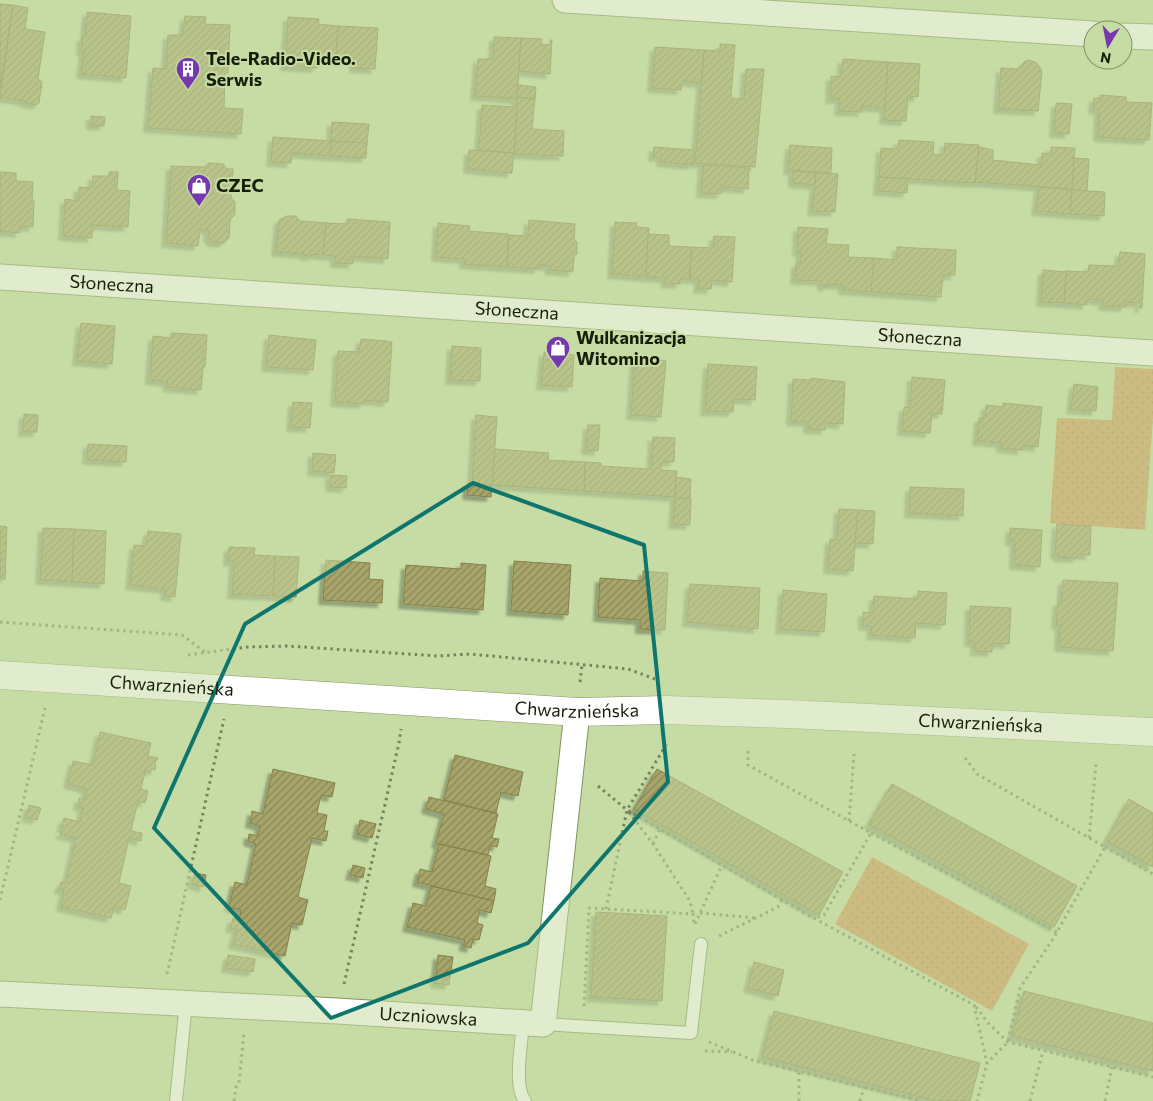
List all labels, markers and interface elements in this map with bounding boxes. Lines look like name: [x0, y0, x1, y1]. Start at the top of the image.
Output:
north arrow: [1083, 20, 1133, 70]
place label: Tele-Radio-Video. Serwis: [206, 47, 356, 90]
text: N: [1099, 49, 1112, 68]
building icon: Tele-Radio-Video. Serwis: [175, 56, 201, 90]
shop icon: CZEC: [186, 173, 212, 207]
place label: CZEC: [216, 174, 264, 196]
street label: Słoneczna: [69, 270, 155, 297]
street label: Słoneczna: [474, 296, 560, 324]
street label: Słoneczna: [877, 323, 963, 350]
place label: Wulkanizacja Witomino: [576, 326, 686, 369]
shop icon: Wulkanizacja Witomino: [545, 335, 571, 369]
street label: Chwarznieńska: [109, 670, 235, 700]
street label: Chwarznieńska: [514, 696, 639, 722]
street label: Chwarznieńska: [918, 708, 1043, 737]
street label: Uczniowska: [379, 1002, 478, 1030]

